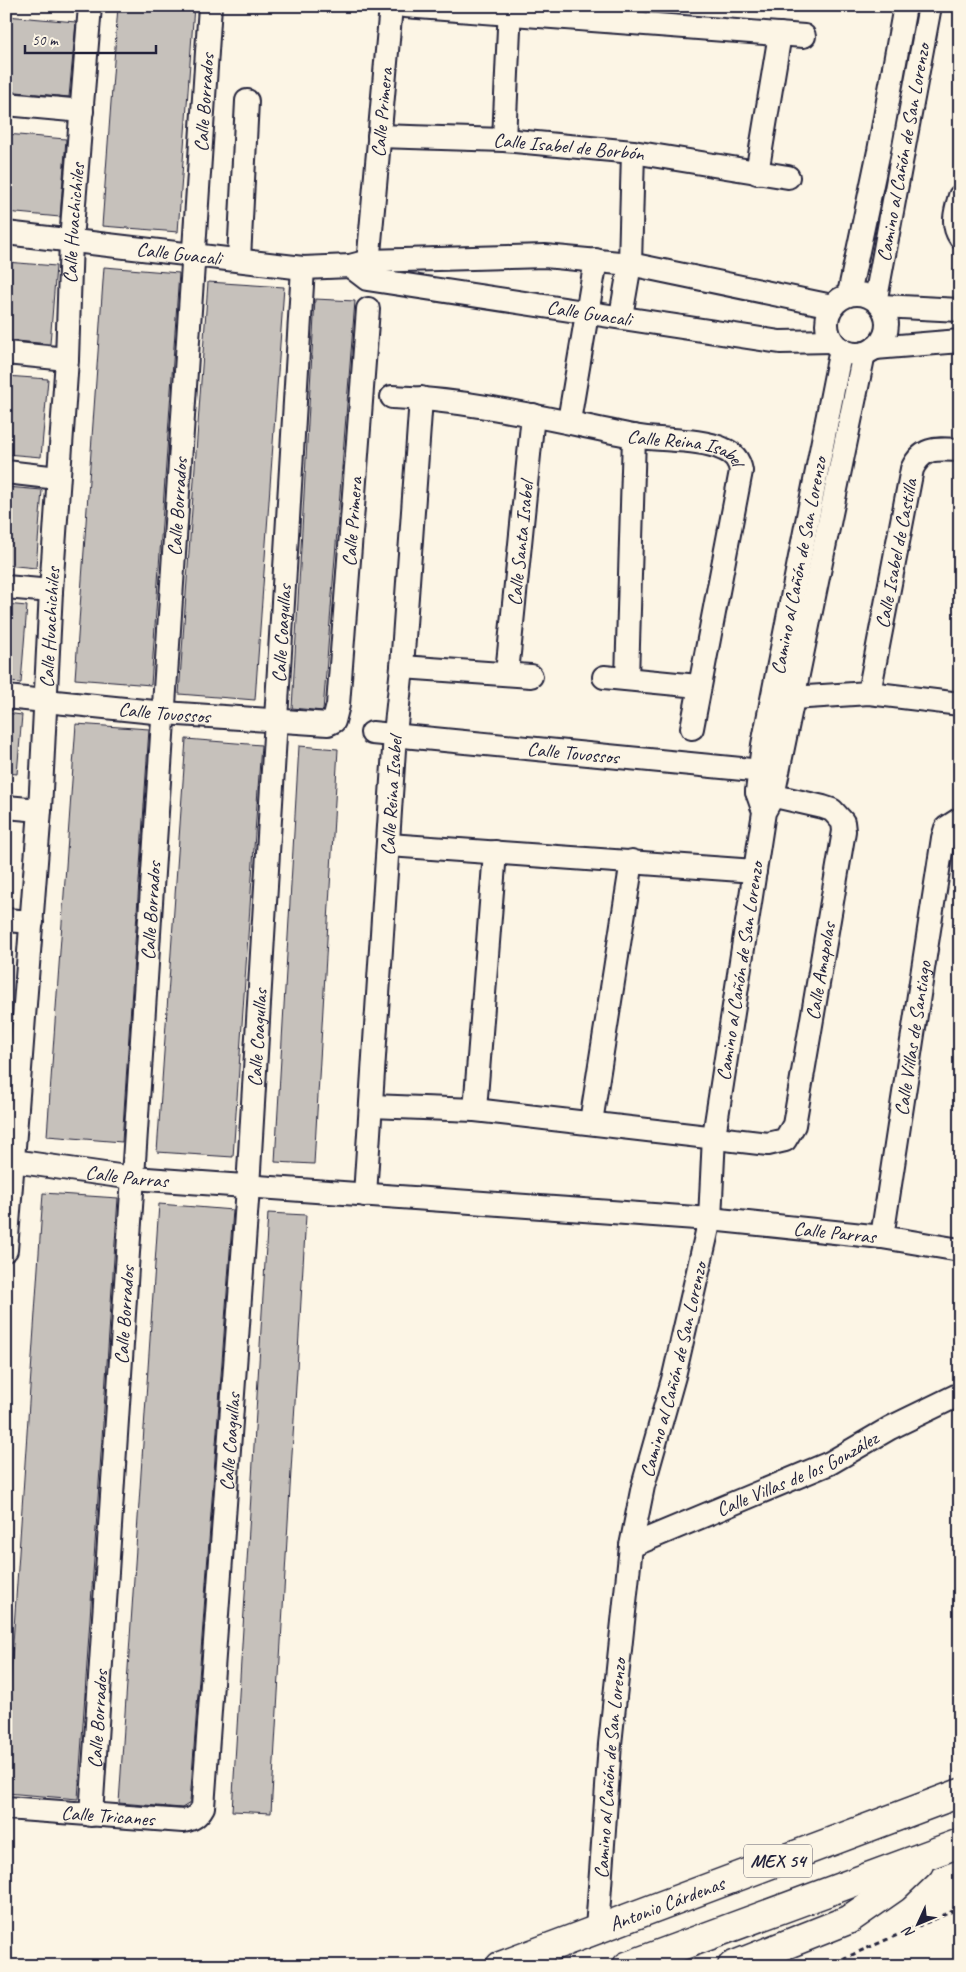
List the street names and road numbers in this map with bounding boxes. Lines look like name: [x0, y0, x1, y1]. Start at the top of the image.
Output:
street label: Camino al Cañón de San Lorenzo: [871, 40, 936, 263]
street label: Calle Borrados: [188, 51, 219, 153]
street label: Calle Primera: [365, 65, 398, 158]
street label: Calle Isabel de Borbón: [493, 127, 647, 166]
street label: Calle Huachichiles: [57, 160, 90, 284]
street label: Calle Guacali: [135, 236, 225, 271]
street label: Calle Guacali: [545, 294, 635, 332]
street label: Calle Reina Isabel: [625, 423, 752, 473]
street label: Camino al Cañón de San Lorenzo: [765, 453, 832, 676]
street label: Calle Borrados: [161, 455, 193, 557]
street label: Calle Primera: [336, 474, 368, 567]
street label: Calle Isabel de Castilla: [869, 475, 923, 630]
street label: Calle Santa Isabel: [501, 477, 539, 607]
street label: Calle Huachichiles: [34, 564, 65, 689]
street label: Calle Coagullas: [266, 582, 297, 683]
street label: Calle Tovossos: [117, 696, 213, 729]
street label: Calle Reina Isabel: [375, 732, 408, 856]
street label: Calle Tovossos: [526, 736, 622, 770]
street label: Camino al Cañón de San Lorenzo: [710, 858, 769, 1082]
street label: Calle Borrados: [135, 859, 166, 961]
street label: Calle Amapolas: [800, 918, 841, 1022]
street label: Calle Villas de Santiago: [888, 958, 937, 1117]
street label: Calle Coagullas: [242, 986, 272, 1087]
street label: Calle Parras: [84, 1159, 171, 1193]
street label: Calle Parras: [792, 1215, 879, 1249]
street label: Camino al Cañón de San Lorenzo: [634, 1258, 713, 1480]
street label: Calle Borrados: [108, 1263, 140, 1365]
street label: Calle Coagullas: [213, 1390, 246, 1492]
street label: Calle Villas de los González: [712, 1425, 884, 1522]
street label: Camino al Cañón de San Lorenzo: [588, 1655, 632, 1879]
street label: Calle Borrados: [82, 1667, 113, 1769]
street label: Calle Tricanes: [60, 1800, 157, 1832]
road number: MEX 54: [744, 1844, 812, 1878]
street label: Antonio Cárdenas: [606, 1870, 730, 1936]

